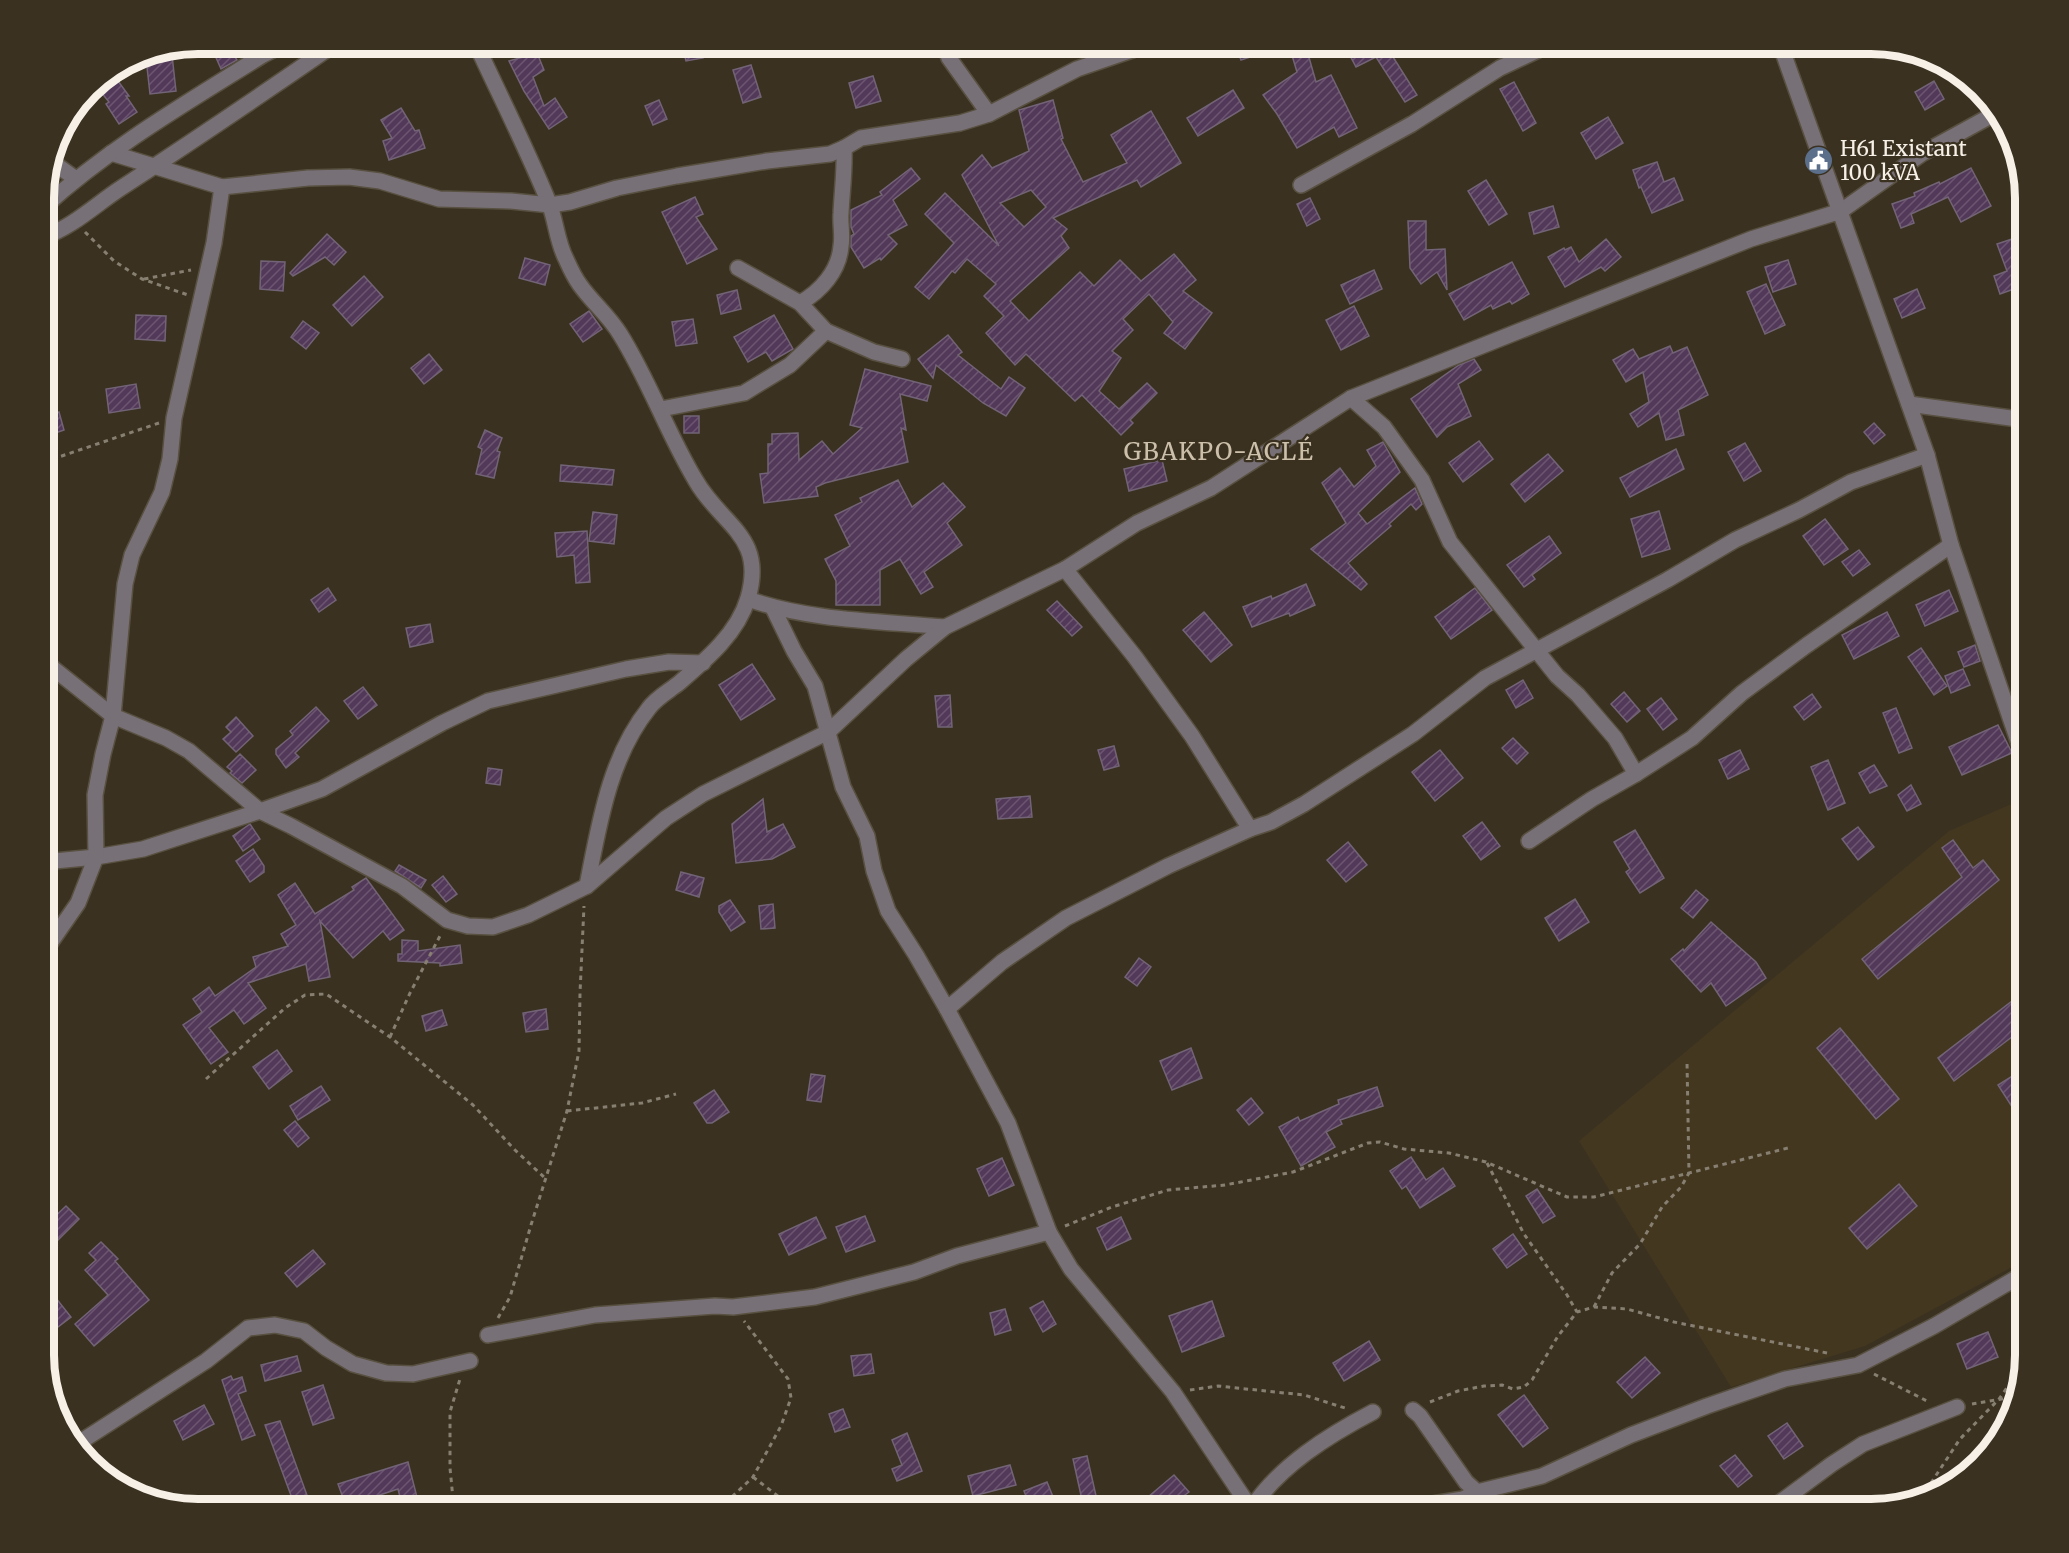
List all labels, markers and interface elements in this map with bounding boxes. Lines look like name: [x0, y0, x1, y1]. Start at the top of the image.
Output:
place label: H61 Existant 100 kVA: [1840, 135, 1967, 186]
public building icon: H61 Existant 100 kVA: [1803, 145, 1835, 177]
district label: GBAKPO-ACLÉ: [1124, 435, 1314, 467]

